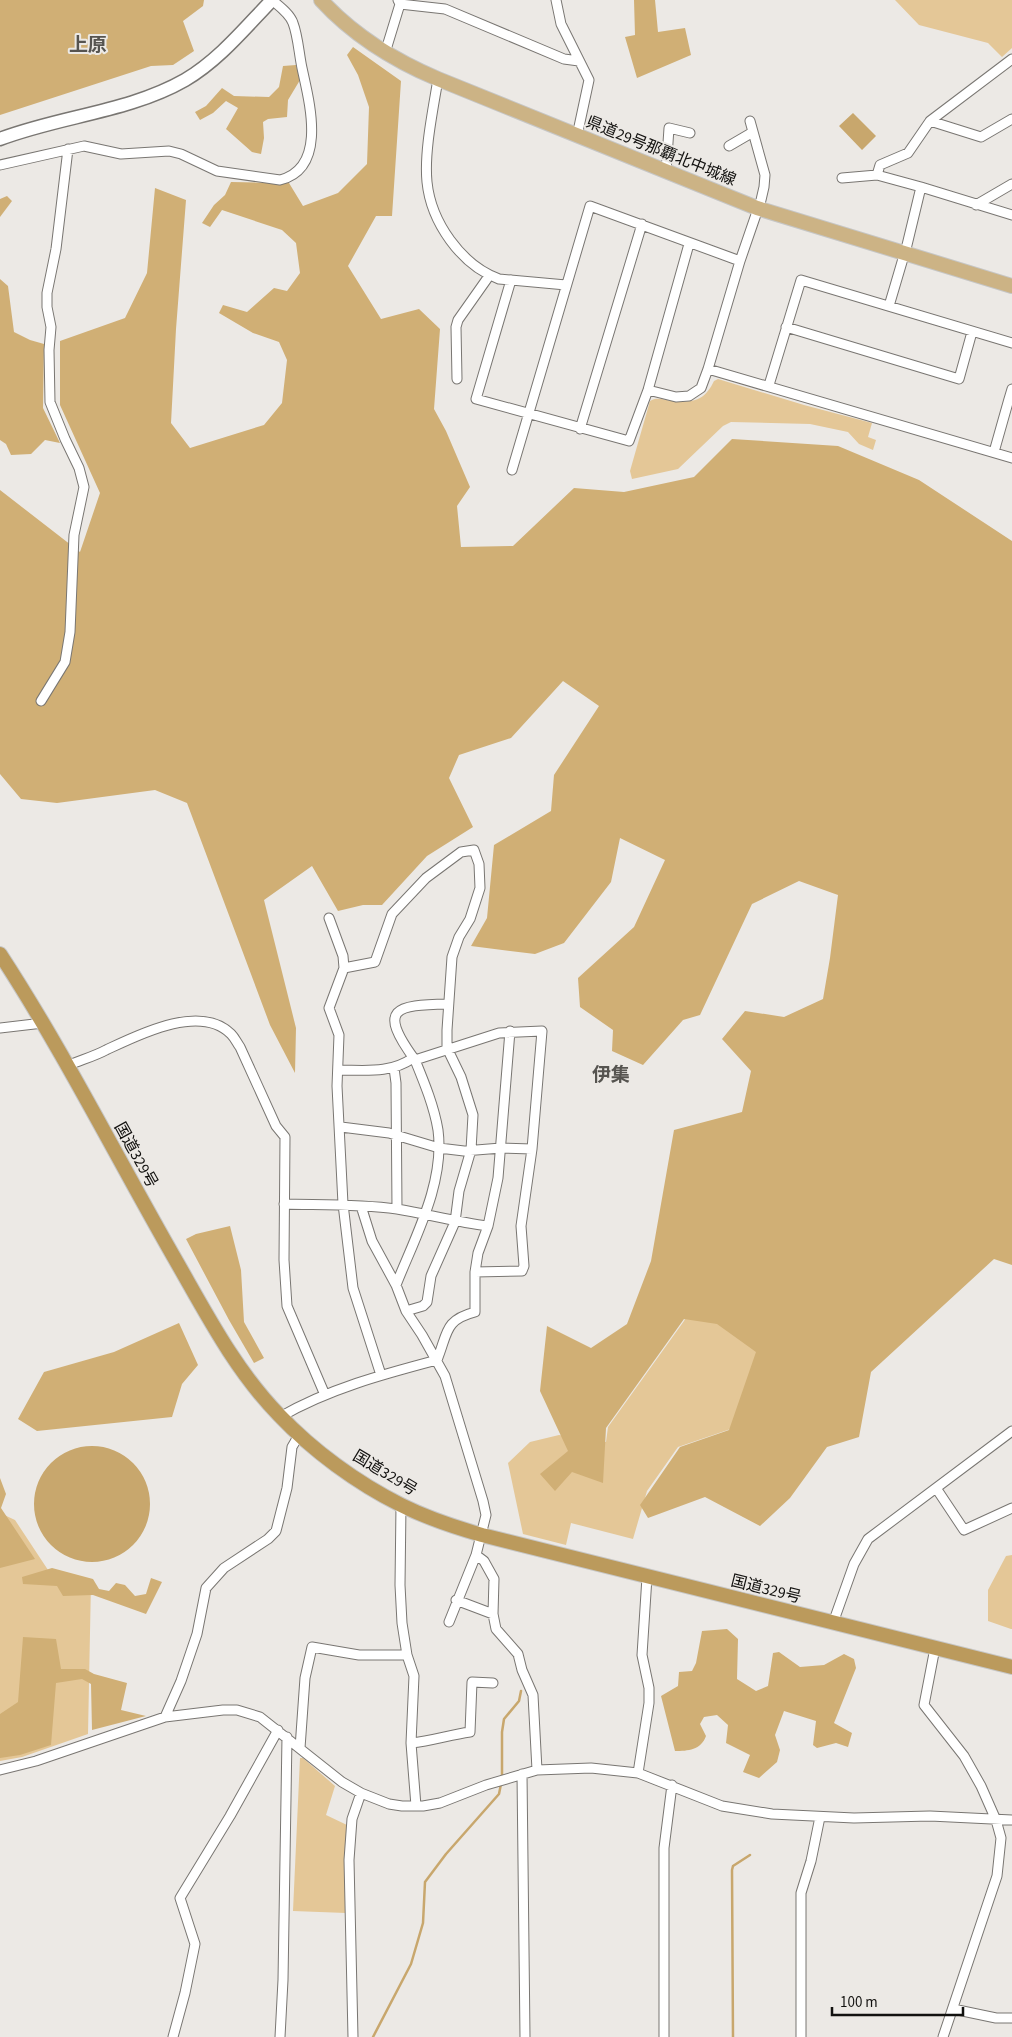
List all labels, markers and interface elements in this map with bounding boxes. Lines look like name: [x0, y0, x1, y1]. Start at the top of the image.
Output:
district label: 上原: [69, 32, 107, 59]
street label: 県道29号那覇北中城線: [583, 111, 739, 191]
district label: 伊集: [592, 1062, 630, 1089]
street label: 国道329号: [109, 1118, 163, 1192]
street label: 国道329号: [349, 1445, 421, 1501]
street label: 国道329号: [728, 1570, 804, 1608]
scale bar: [832, 1984, 963, 2016]
text: 100 m: [840, 1992, 878, 2013]

